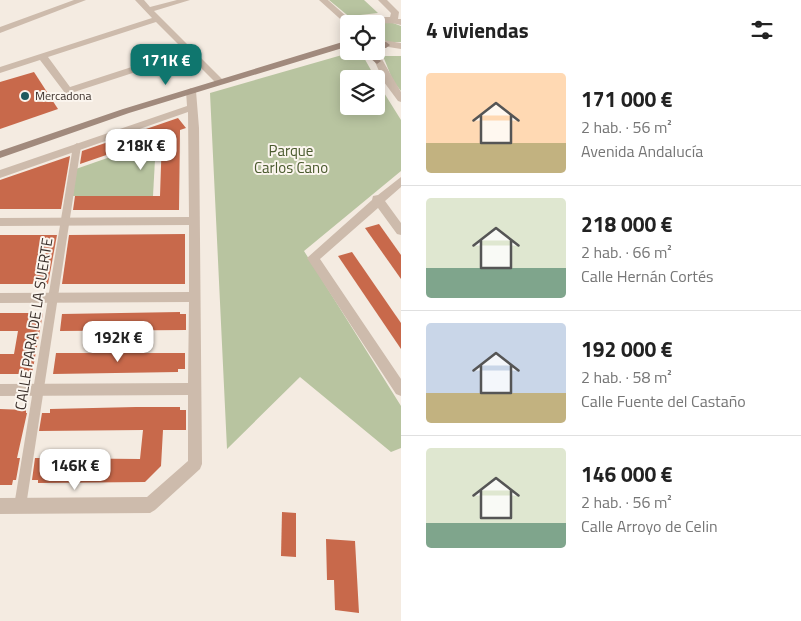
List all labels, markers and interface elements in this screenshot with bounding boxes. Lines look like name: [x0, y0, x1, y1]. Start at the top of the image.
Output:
text: 4 viviendas: [426, 14, 529, 46]
map controls: [340, 15, 385, 115]
button: locate: [340, 15, 385, 60]
icon: filters: [748, 16, 776, 44]
pin: 171K €: [125, 44, 207, 86]
text: 171K €: [142, 48, 190, 72]
button: layers: [340, 70, 385, 115]
text: 171 000 €: [581, 83, 673, 115]
place label: Mercadona: [35, 86, 92, 105]
marker: Mercadona: [19, 90, 31, 102]
icon: home: [466, 93, 526, 153]
text: 2 hab. · 56 m²: [581, 115, 672, 139]
pin: 218K €: [100, 128, 182, 171]
text: 218K €: [117, 133, 165, 157]
park label: Parque Carlos Cano: [254, 139, 328, 179]
text: Avenida Andalucía: [581, 139, 703, 163]
text: 218 000 €: [581, 208, 673, 240]
icon: home: [466, 218, 526, 278]
street label: CALLE PARA DE LA SUERTE: [9, 236, 58, 412]
text: 2 hab. · 66 m²: [581, 240, 672, 264]
text: Calle Hernán Cortés: [581, 264, 713, 288]
pin: 192K €: [77, 320, 159, 363]
text: 192K €: [94, 325, 142, 349]
text: 192 000 €: [581, 333, 673, 365]
icon: home: [466, 343, 526, 403]
text: 2 hab. · 58 m²: [581, 365, 672, 389]
text: Calle Fuente del Castaño: [581, 389, 746, 413]
pin: 146K €: [34, 448, 116, 491]
text: 146K €: [51, 453, 99, 477]
text: 146 000 €: [581, 458, 673, 490]
icon: home: [466, 468, 526, 528]
text: 2 hab. · 56 m²: [581, 490, 672, 514]
text: Calle Arroyo de Celin: [581, 514, 717, 538]

